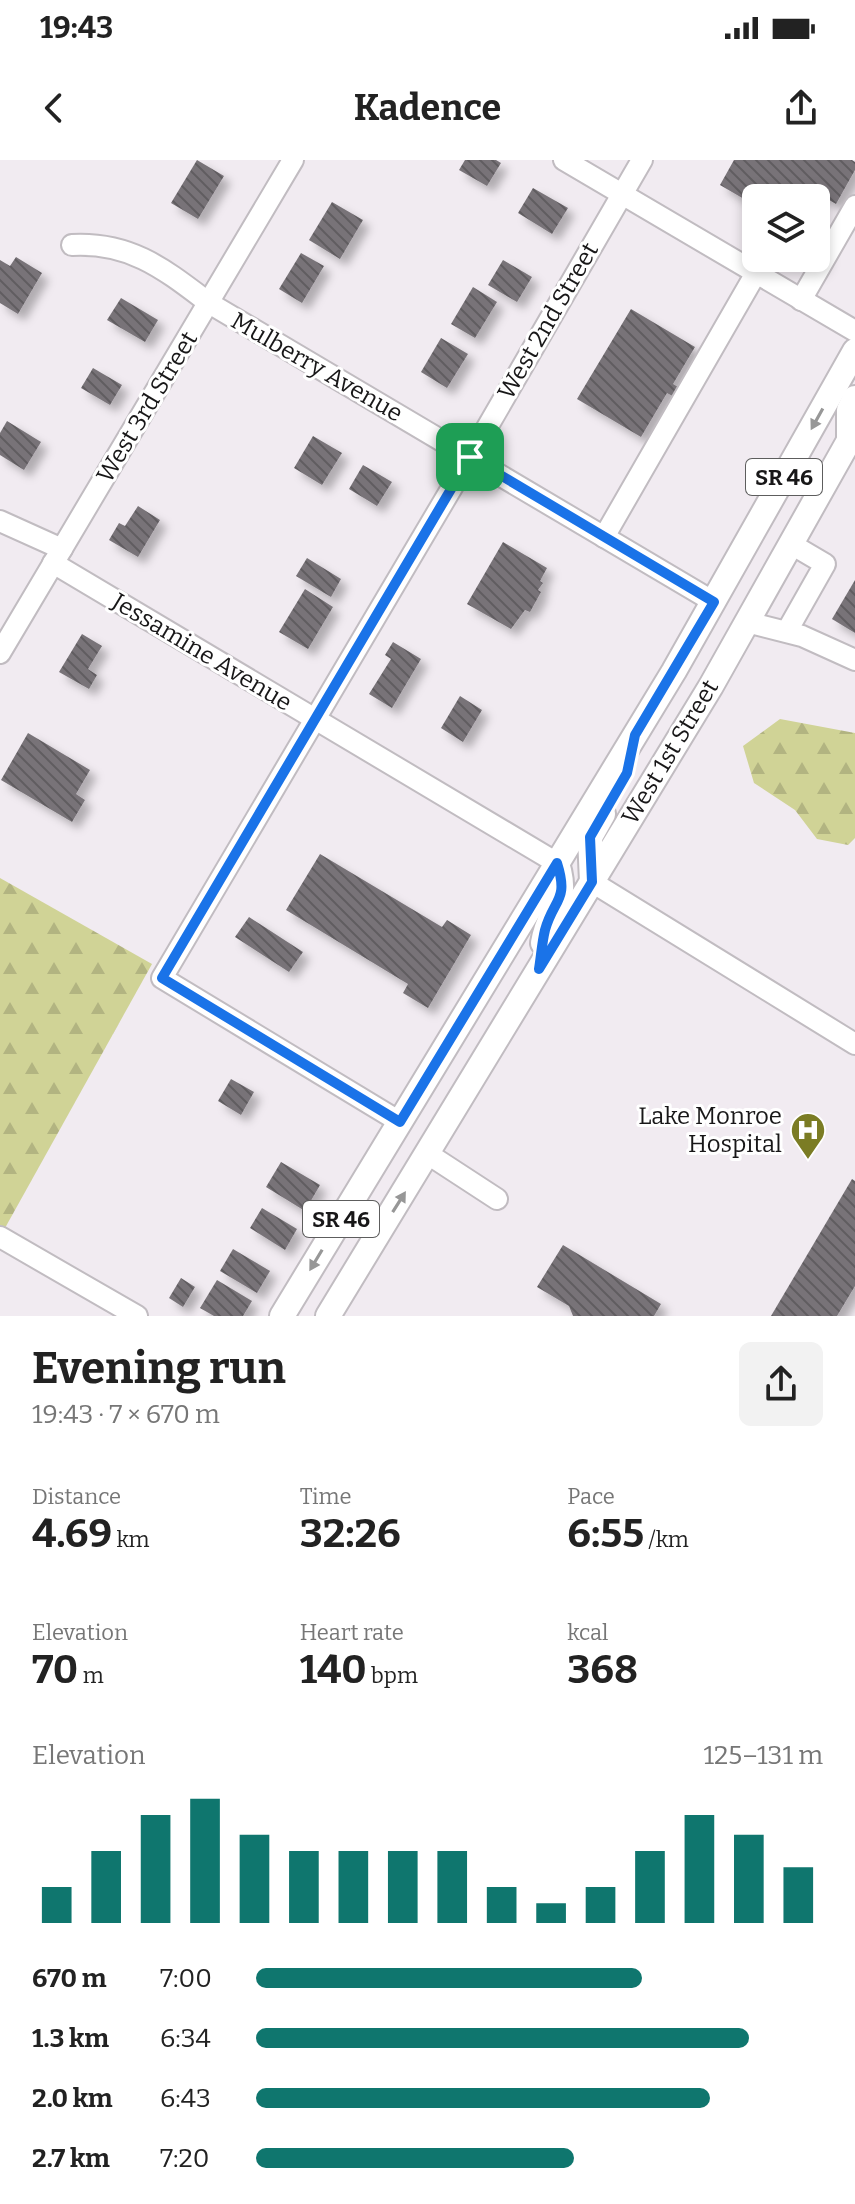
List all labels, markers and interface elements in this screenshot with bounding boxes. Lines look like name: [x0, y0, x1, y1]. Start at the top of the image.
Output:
text: 19:43: [40, 10, 113, 46]
icon: back: [32, 86, 76, 130]
text: Kadence: [354, 86, 501, 130]
icon: share: [779, 86, 823, 130]
map controls: [742, 184, 830, 272]
button: layers: [742, 184, 830, 272]
street label: West 2nd Street: [492, 238, 604, 404]
street label: Mulberry Avenue: [226, 307, 408, 427]
street label: West 3rd Street: [91, 326, 203, 487]
one-way arrow: [810, 408, 824, 430]
pin: [436, 423, 504, 491]
icon: arrive: [448, 435, 492, 479]
road number: SR 46: [746, 459, 822, 495]
street label: Jessamine Avenue: [106, 587, 297, 717]
street label: West 1st Street: [616, 675, 724, 829]
place label: Lake Monroe Hospital: [638, 1102, 782, 1158]
hospital icon: Lake Monroe Hospital: [789, 1111, 827, 1161]
one-way arrow: [391, 1191, 405, 1213]
road number: SR 46: [303, 1201, 379, 1237]
one-way arrow: [309, 1249, 323, 1271]
text: Evening run: [32, 1342, 286, 1395]
button: share: [739, 1342, 823, 1426]
text: 19:43 · 7 × 670 m: [32, 1399, 220, 1430]
text: Distance: [32, 1483, 121, 1510]
text: Time: [300, 1483, 352, 1510]
text: Pace: [567, 1483, 615, 1510]
text: 4.69: [32, 1510, 112, 1558]
text: 32:26: [300, 1510, 401, 1558]
text: 6:55: [567, 1510, 644, 1558]
text: km: [112, 1526, 150, 1553]
text: /km: [644, 1526, 689, 1553]
text: Elevation: [32, 1619, 128, 1646]
text: Heart rate: [300, 1619, 404, 1646]
text: kcal: [567, 1619, 608, 1646]
text: 70: [32, 1646, 78, 1694]
text: 140: [300, 1646, 367, 1694]
text: 368: [567, 1646, 638, 1694]
text: m: [78, 1662, 104, 1689]
text: bpm: [367, 1662, 418, 1689]
text: Elevation: [32, 1740, 145, 1771]
text: 125–131 m: [704, 1740, 823, 1771]
text: 670 m: [32, 1963, 107, 1994]
text: 7:00: [160, 1963, 212, 1994]
text: 1.3 km: [32, 2023, 109, 2054]
text: 6:34: [160, 2023, 211, 2054]
text: 2.0 km: [32, 2083, 113, 2114]
text: 6:43: [160, 2083, 211, 2114]
text: 2.7 km: [32, 2143, 110, 2174]
text: 7:20: [160, 2143, 209, 2174]

